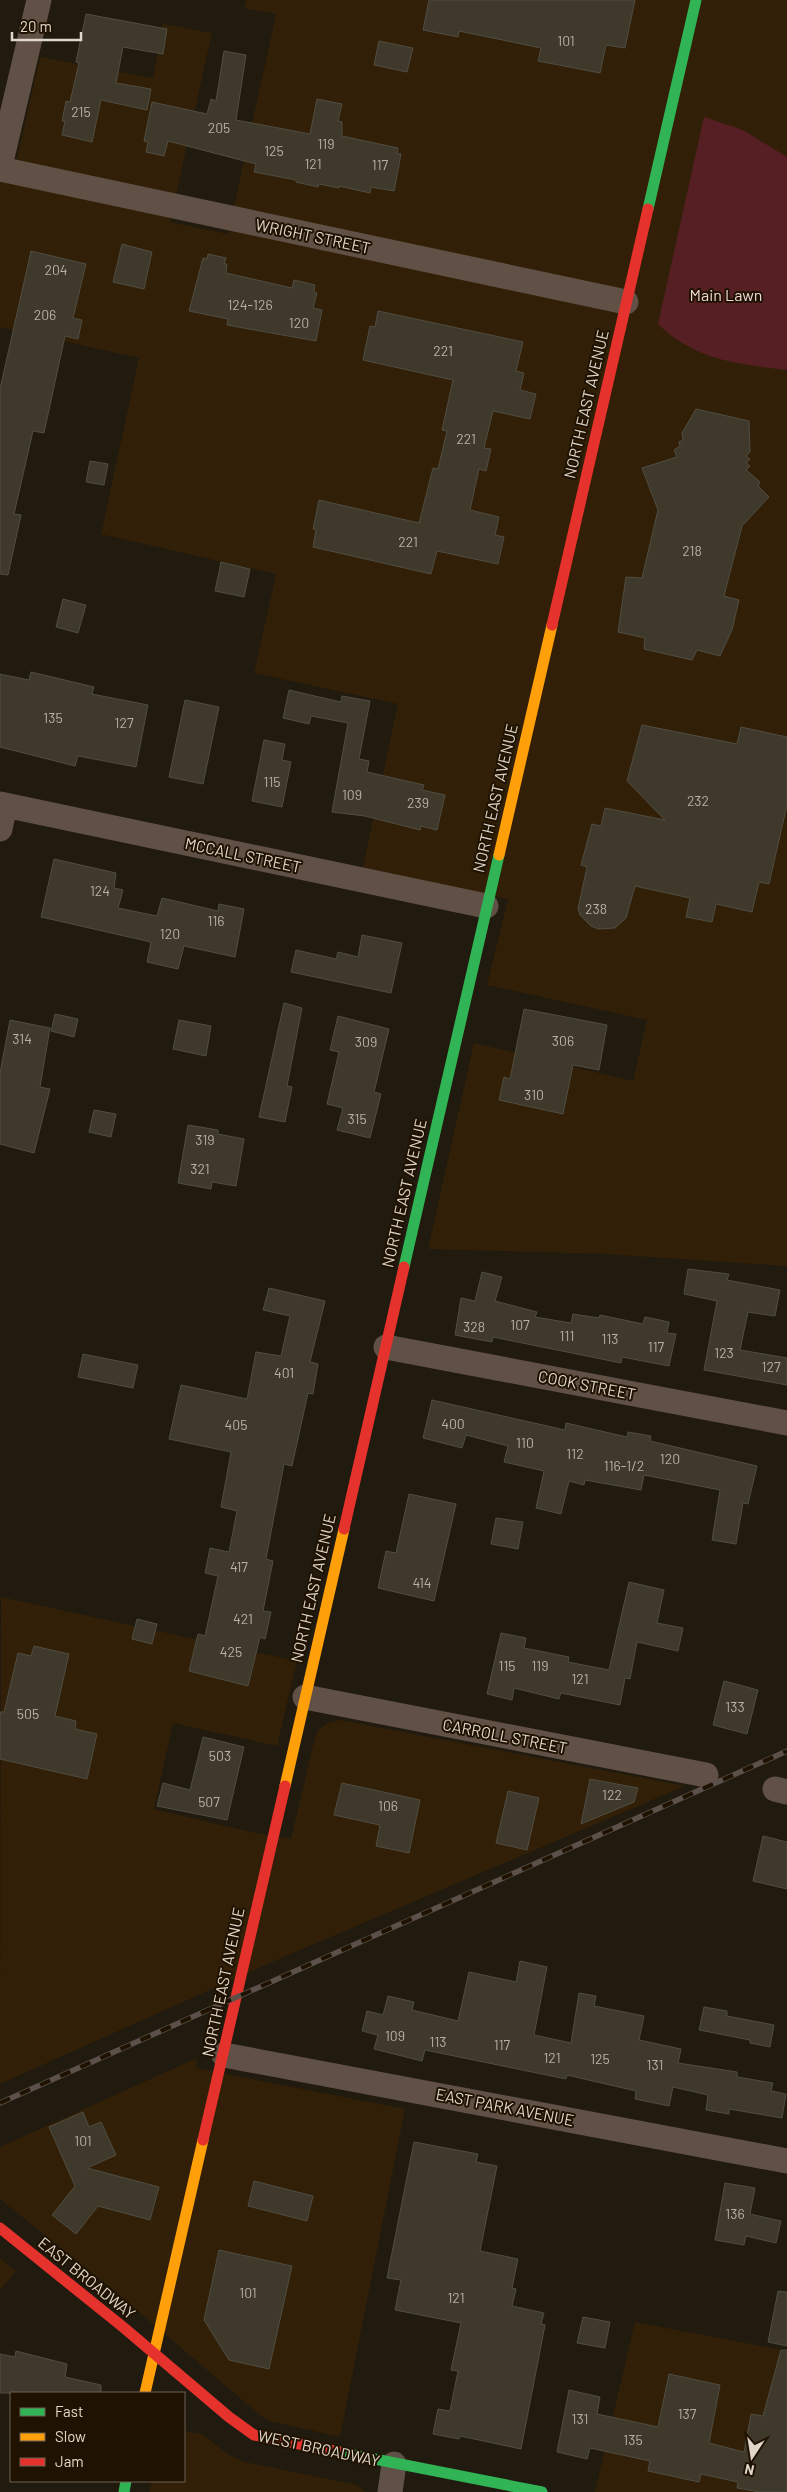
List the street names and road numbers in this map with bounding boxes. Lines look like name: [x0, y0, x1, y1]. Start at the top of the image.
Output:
street label: WRIGHT STREET: [254, 214, 372, 257]
street label: NORTH EAST AVENUE: [559, 328, 612, 480]
street label: NORTH EAST AVENUE: [468, 722, 521, 874]
street label: MCCALL STREET: [183, 833, 303, 876]
street label: NORTH EAST AVENUE: [377, 1117, 430, 1269]
street label: COOK STREET: [537, 1366, 637, 1403]
street label: NORTH EAST AVENUE: [286, 1512, 339, 1664]
street label: CARROLL STREET: [441, 1714, 569, 1757]
street label: NORTH EAST AVENUE: [197, 1906, 248, 2058]
street label: EAST PARK AVENUE: [434, 2084, 576, 2129]
street label: EAST BROADWAY: [35, 2233, 140, 2323]
street label: WEST BROADWAY: [256, 2425, 382, 2470]

